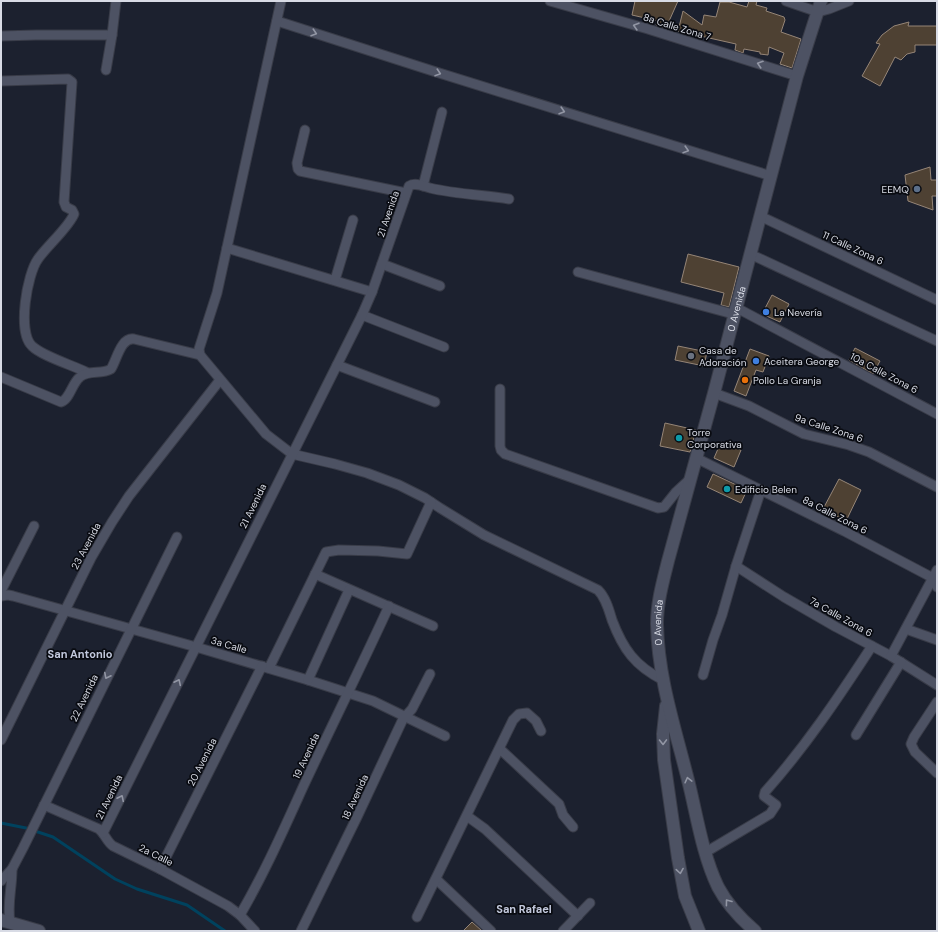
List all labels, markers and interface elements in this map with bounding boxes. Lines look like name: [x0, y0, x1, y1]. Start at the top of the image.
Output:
street label: 8a Calle Zona 7: [642, 11, 712, 43]
one-way arrow: [633, 22, 640, 31]
one-way arrow: [310, 28, 317, 37]
one-way arrow: [757, 60, 764, 69]
one-way arrow: [434, 68, 441, 77]
one-way arrow: [558, 107, 565, 115]
one-way arrow: [682, 145, 689, 154]
place label: EEMQ: [882, 183, 909, 196]
marker: EEMQ: [912, 184, 922, 194]
street label: 21 Avenida: [374, 189, 402, 239]
street label: 11 Calle Zona 6: [820, 228, 886, 268]
street label: 0 Avenida: [724, 285, 748, 333]
place label: La Nevería: [774, 306, 822, 319]
marker: La Nevería: [761, 307, 771, 317]
place label: Casa de Adoración: [699, 344, 747, 369]
street label: 10a Calle Zona 6: [848, 350, 920, 396]
marker: Casa de Adoración: [686, 351, 696, 361]
place label: Aceitera George: [764, 355, 840, 368]
marker: Aceitera George: [751, 356, 761, 366]
place label: Pollo La Granja: [753, 374, 821, 387]
marker: Pollo La Granja: [740, 375, 750, 385]
street label: 9a Calle Zona 6: [793, 411, 865, 445]
place label: Torre Corporativa: [687, 426, 742, 451]
marker: Torre Corporativa: [674, 433, 684, 443]
street label: 21 Avenida: [237, 481, 269, 531]
place label: Edificio Belen: [735, 483, 797, 496]
marker: Edificio Belen: [722, 484, 732, 494]
street label: 8a Calle Zona 6: [800, 493, 870, 537]
street label: 23 Avenida: [68, 520, 104, 572]
street label: 7a Calle Zona 6: [807, 594, 875, 640]
street label: 0 Avenida: [650, 599, 666, 646]
street label: 3a Calle: [210, 634, 249, 656]
district label: San Antonio: [48, 647, 113, 661]
street label: 22 Avenida: [67, 672, 101, 724]
one-way arrow: [104, 672, 112, 679]
one-way arrow: [173, 679, 181, 686]
street label: 19 Avenida: [290, 731, 322, 781]
street label: 20 Avenida: [184, 736, 220, 788]
one-way arrow: [659, 739, 668, 745]
street label: 21 Avenida: [93, 772, 125, 822]
street label: 18 Avenida: [339, 772, 371, 822]
one-way arrow: [685, 777, 693, 783]
one-way arrow: [116, 795, 123, 803]
street label: 2a Calle: [137, 841, 176, 869]
one-way arrow: [675, 868, 684, 874]
one-way arrow: [726, 900, 733, 907]
district label: San Rafael: [496, 902, 552, 916]

